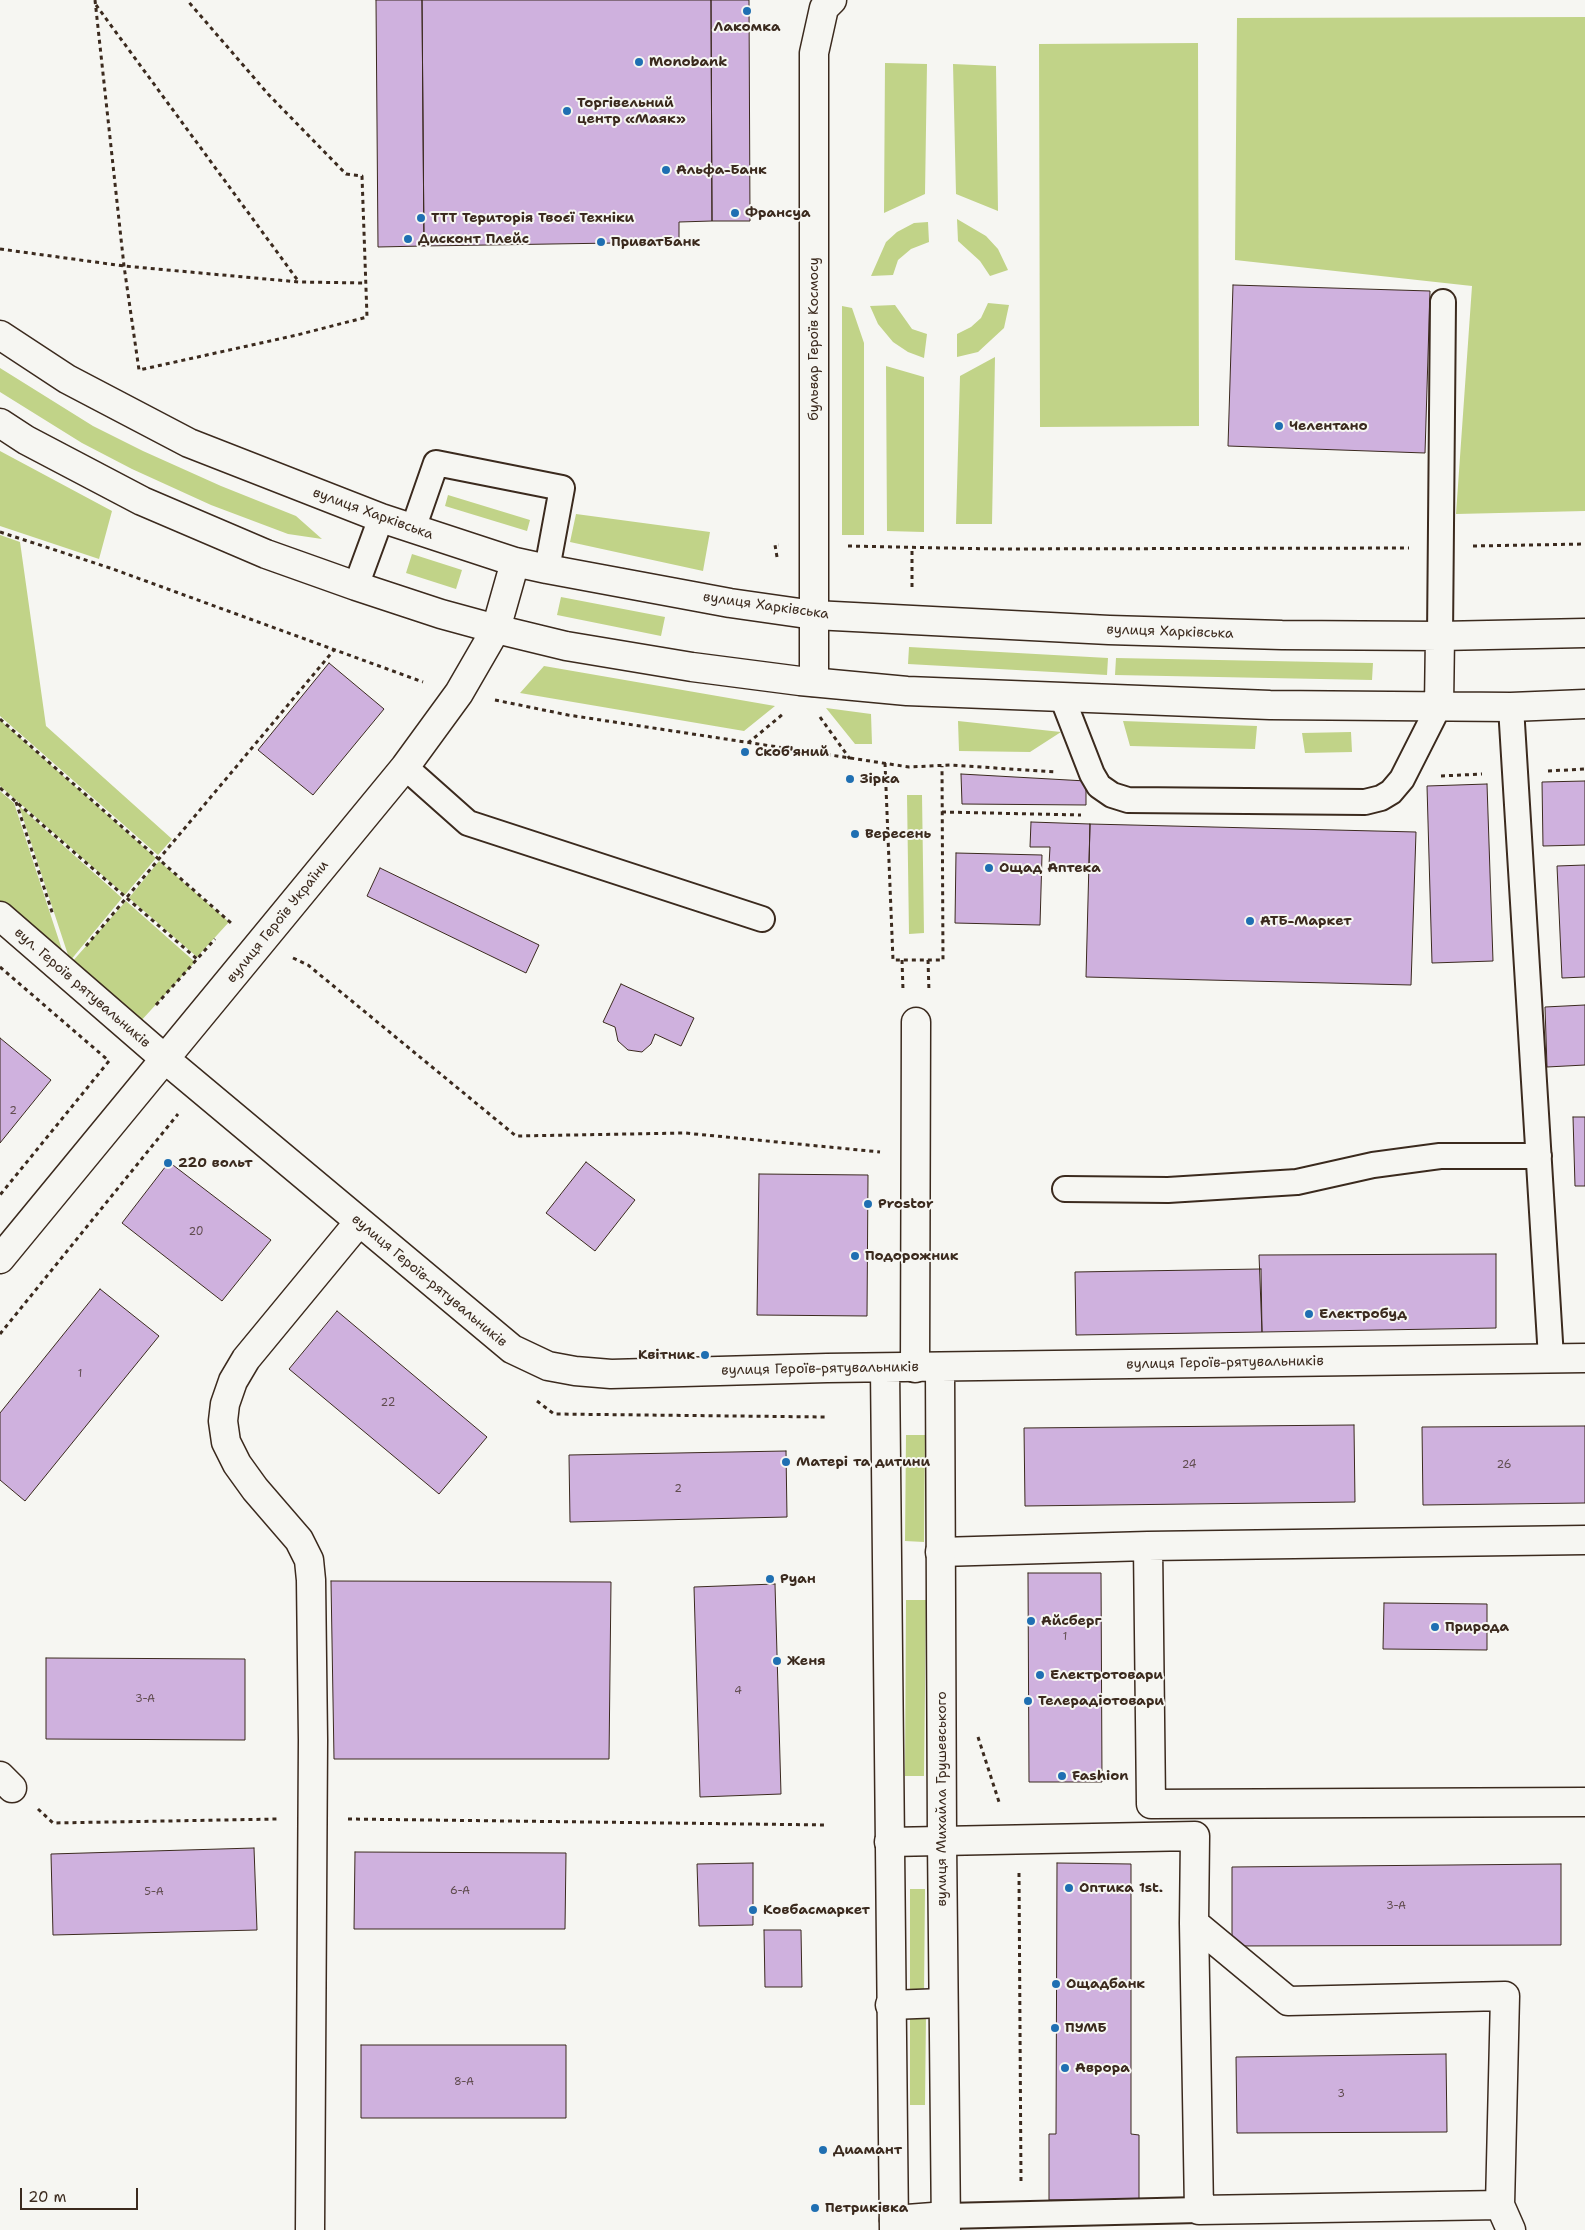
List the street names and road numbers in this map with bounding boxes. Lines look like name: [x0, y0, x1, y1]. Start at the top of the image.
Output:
street label: бульвар Героїв Космосу: [806, 257, 822, 421]
street label: вулиця Харківська: [310, 484, 436, 544]
street label: вулиця Харківська: [702, 589, 830, 623]
street label: вулиця Харківська: [1106, 621, 1234, 643]
street label: вулиця Героїв України: [223, 857, 333, 987]
street label: вул. Героїв рятувальників: [11, 924, 153, 1052]
street label: вулиця Героїв-рятувальників: [348, 1211, 510, 1351]
street label: вулиця Героїв-рятувальників: [1126, 1353, 1324, 1373]
street label: вулиця Героїв-рятувальників: [721, 1359, 919, 1379]
street label: вулиця Михайла Грушевського: [934, 1691, 950, 1907]

